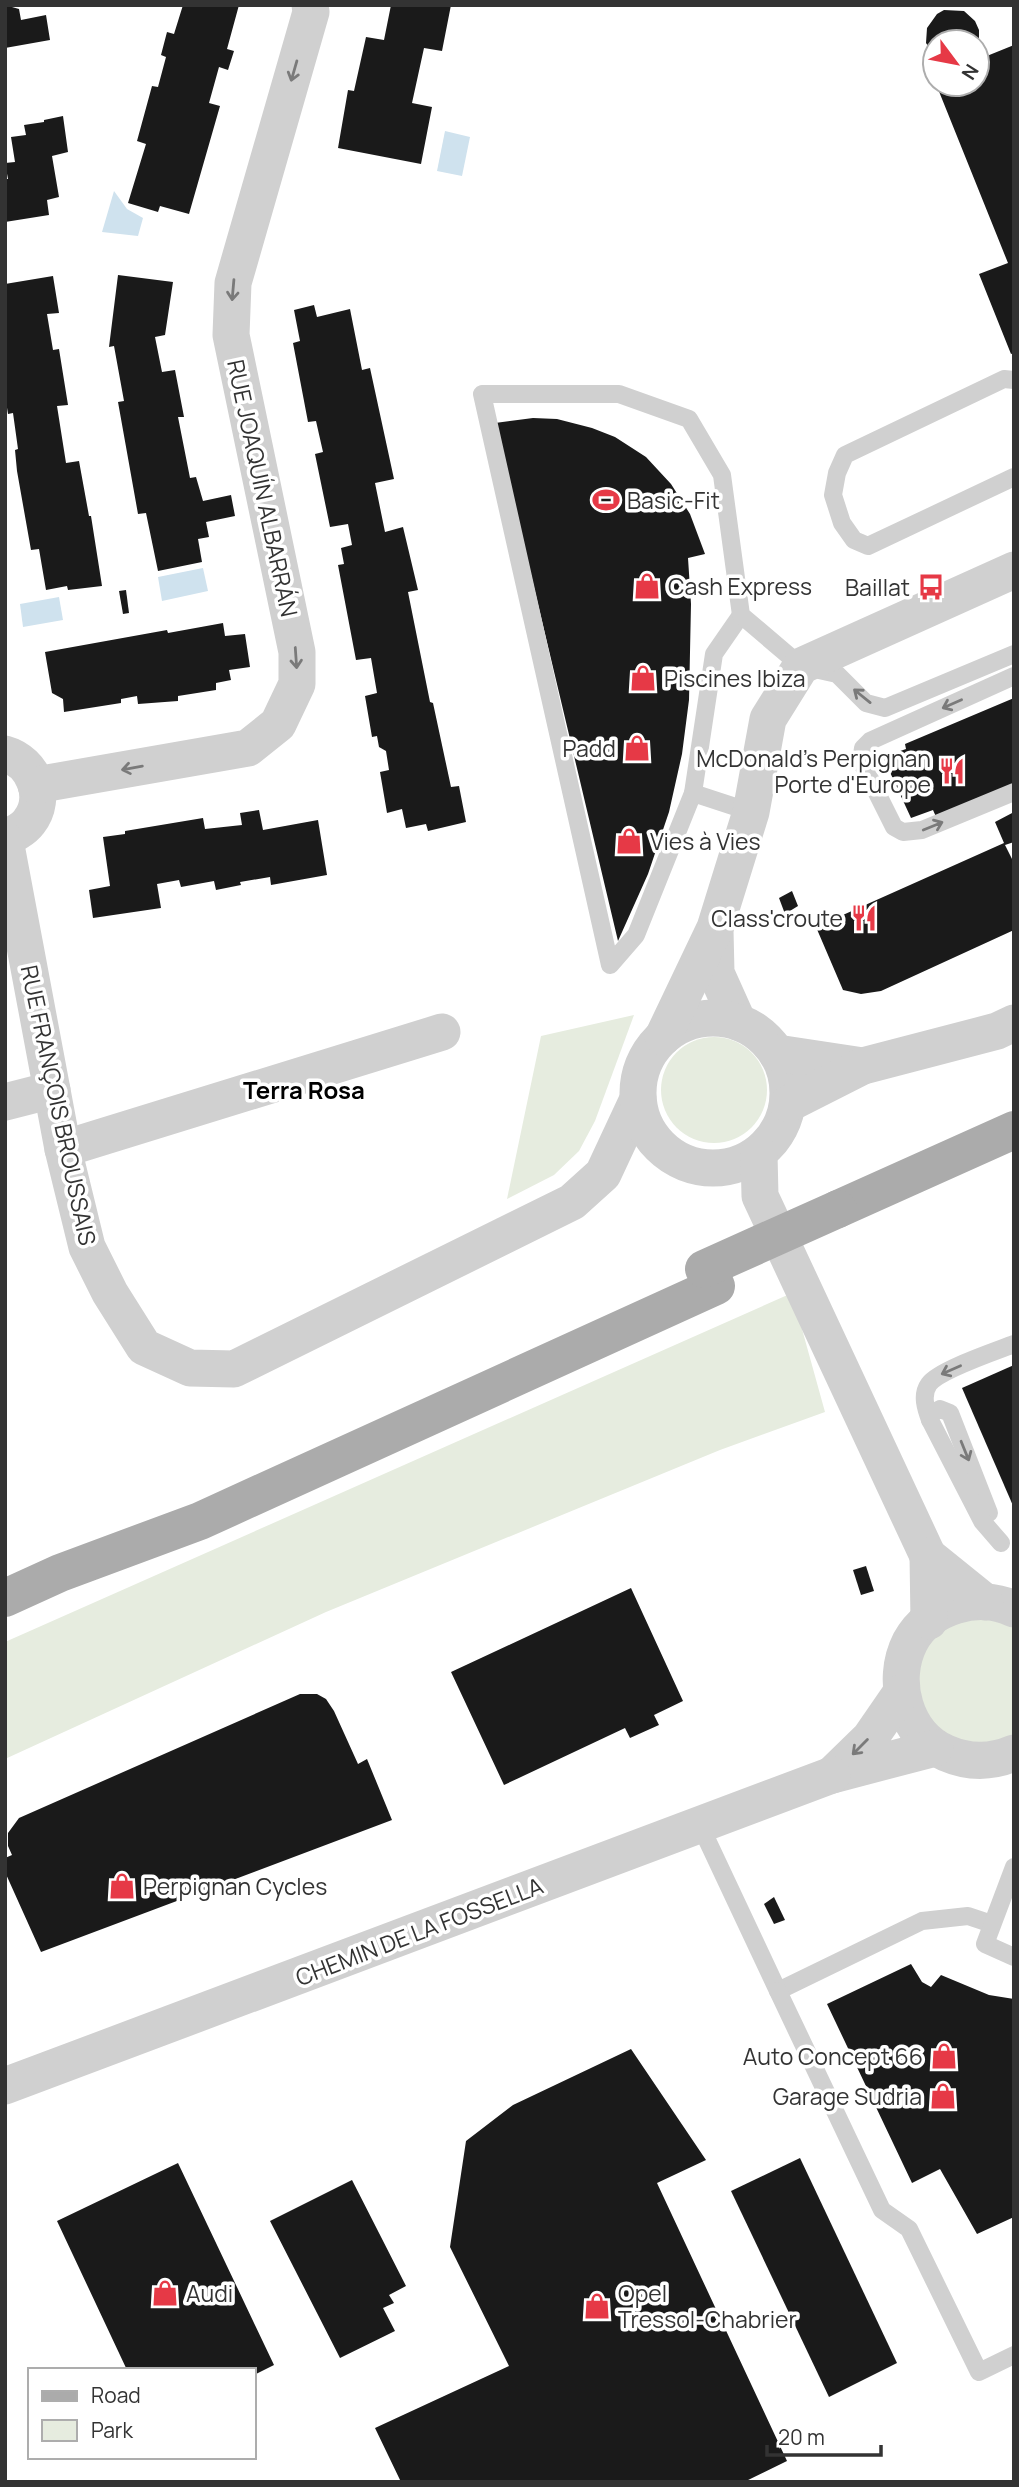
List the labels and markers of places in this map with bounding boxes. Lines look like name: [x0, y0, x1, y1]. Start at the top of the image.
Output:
place label: Basic-Fit: [627, 484, 720, 516]
sports icon: Basic-Fit: [591, 485, 621, 515]
place label: Cash Express: [668, 570, 812, 602]
shop icon: Cash Express: [632, 571, 662, 601]
place label: Baillat: [845, 571, 910, 603]
bus stop icon: Baillat: [916, 572, 946, 602]
place label: Piscines Ibiza: [664, 662, 805, 694]
shop icon: Piscines Ibiza: [628, 663, 658, 693]
place label: Padd: [563, 732, 616, 764]
shop icon: Padd: [622, 733, 652, 763]
place label: McDonald's Perpignan Porte d'Europe: [696, 742, 931, 800]
restaurant icon: McDonald's Perpignan Porte d'Europe: [937, 756, 967, 786]
place label: Vies à Vies: [650, 825, 761, 857]
shop icon: Vies à Vies: [614, 826, 644, 856]
place label: Class'croute: [711, 902, 843, 934]
restaurant icon: Class'croute: [849, 903, 879, 933]
place label: Perpignan Cycles: [143, 1870, 327, 1902]
shop icon: Perpignan Cycles: [107, 1871, 137, 1901]
place label: Auto Concept 66: [743, 2040, 923, 2072]
shop icon: Auto Concept 66: [929, 2041, 959, 2071]
place label: Garage Sudria: [773, 2080, 922, 2112]
shop icon: Garage Sudria: [928, 2081, 958, 2111]
place label: Audi: [186, 2277, 233, 2309]
place label: Opel Tressol-Chabrier: [618, 2277, 797, 2335]
shop icon: Audi: [150, 2278, 180, 2308]
shop icon: Opel Tressol-Chabrier: [582, 2291, 612, 2321]

